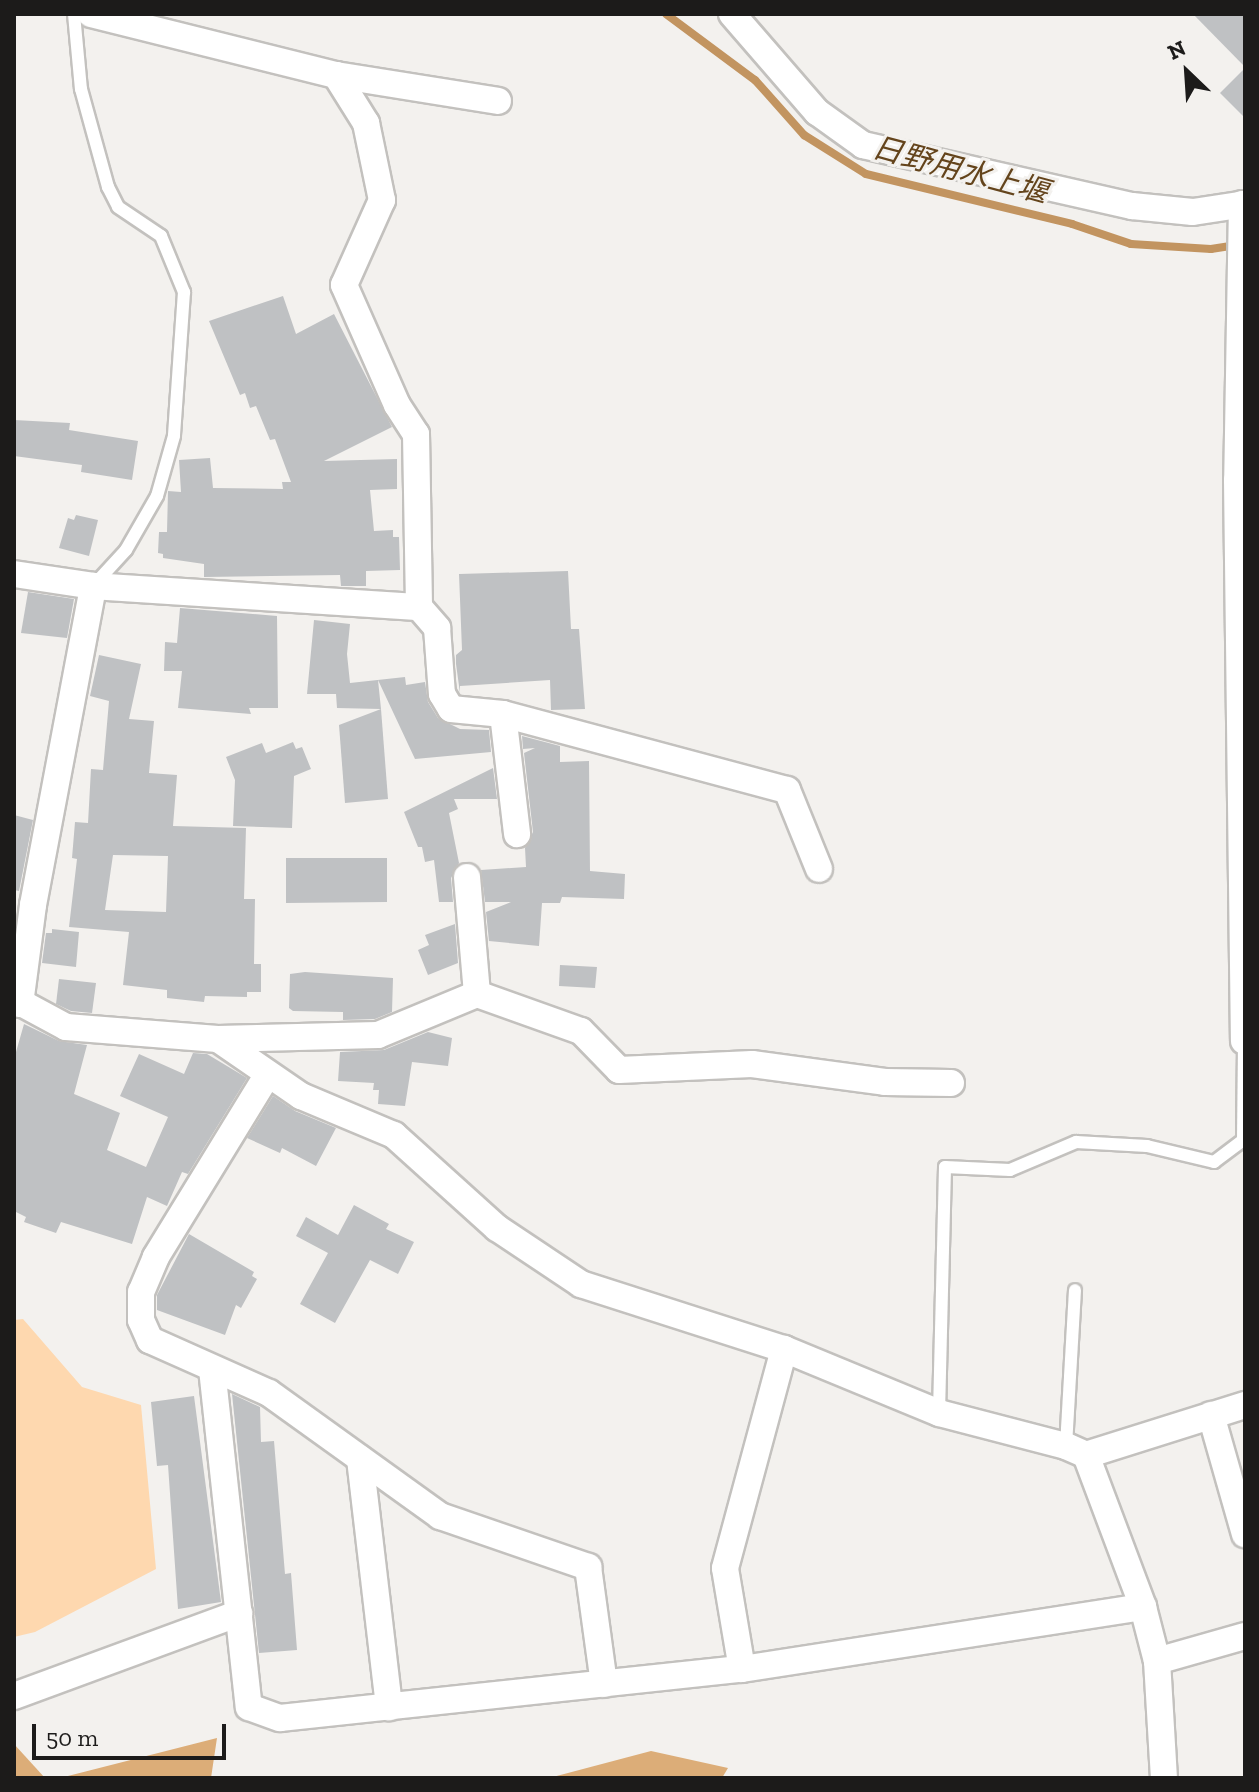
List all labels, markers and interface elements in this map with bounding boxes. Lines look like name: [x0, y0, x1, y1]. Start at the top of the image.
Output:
north arrow: [1147, 32, 1227, 112]
text: N: [1163, 34, 1190, 66]
water label: 日野用水上堰: [868, 129, 1052, 211]
scale bar: [36, 1708, 230, 1758]
text: 50 m: [46, 1723, 98, 1752]

